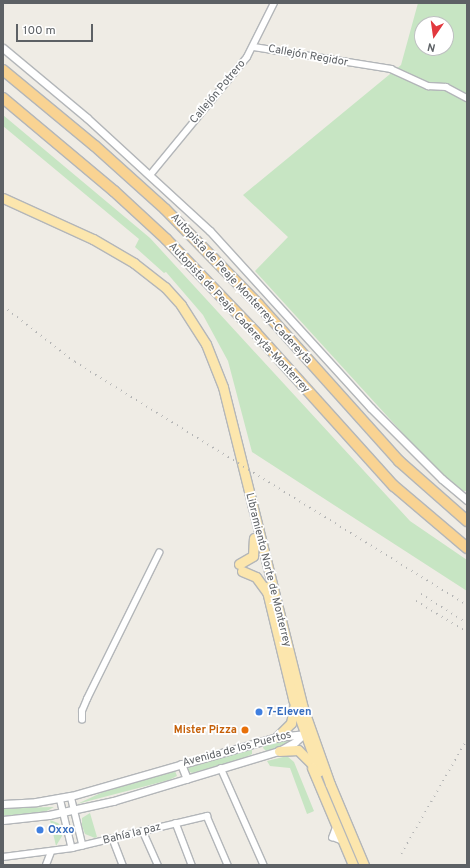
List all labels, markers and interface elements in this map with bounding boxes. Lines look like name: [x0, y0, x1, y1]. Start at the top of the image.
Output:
scale bar: [18, 16, 95, 42]
north arrow: [414, 16, 454, 56]
text: 100 m: [23, 23, 56, 39]
text: N: [426, 39, 437, 54]
street label: Callejón Regidor: [267, 42, 349, 70]
street label: Callejón Potrero: [187, 57, 249, 127]
street label: Autopista de Peaje Monterrey-Cadereyta: [168, 211, 314, 367]
street label: Autopista de Peaje Cadereyta-Monterrey: [166, 240, 312, 396]
street label: Libramiento Norte de Monterrey: [242, 492, 294, 648]
place label: 7-Eleven: [267, 705, 311, 719]
marker: 7-Eleven: [254, 707, 264, 717]
place label: Mister Pizza: [174, 723, 237, 737]
marker: Mister Pizza: [240, 725, 250, 735]
street label: Avenida de los Puertos: [181, 728, 293, 770]
street label: Bahía la paz: [102, 820, 162, 848]
place label: Oxxo: [48, 823, 75, 837]
marker: Oxxo: [35, 825, 45, 835]

